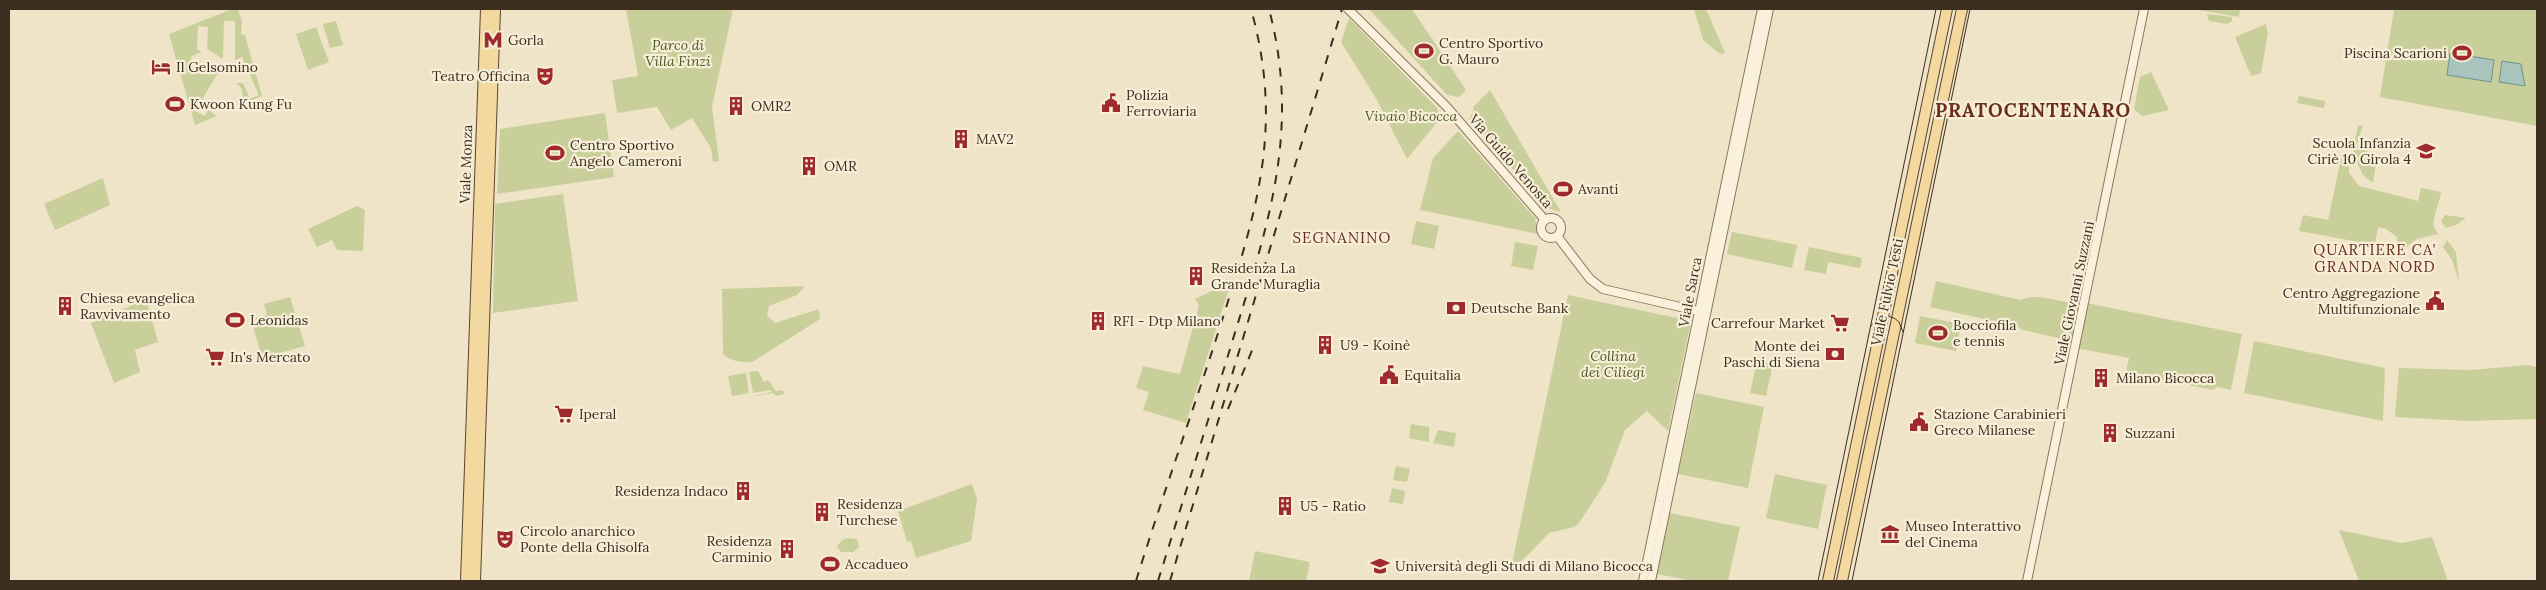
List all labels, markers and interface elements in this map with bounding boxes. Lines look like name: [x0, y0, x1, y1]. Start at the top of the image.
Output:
metro station icon: Gorla: [482, 29, 504, 51]
place label: Gorla: [508, 31, 544, 49]
place label: Centro Sportivo G. Mauro: [1439, 34, 1543, 68]
park label: Parco di Villa Finzi: [645, 36, 711, 70]
sports icon: Centro Sportivo G. Mauro: [1413, 40, 1435, 62]
sports icon: Piscina Scarioni: [2451, 42, 2473, 64]
place label: Piscina Scarioni: [2344, 44, 2447, 62]
hotel icon: Il Gelsomino: [150, 56, 172, 78]
place label: Il Gelsomino: [176, 58, 258, 76]
theatre icon: Teatro Officina: [534, 65, 556, 87]
place label: Teatro Officina: [432, 67, 530, 85]
place label: Polizia Ferroviaria: [1126, 86, 1197, 120]
public building icon: Polizia Ferroviaria: [1100, 92, 1122, 114]
sports icon: Kwoon Kung Fu: [164, 93, 186, 115]
place label: Kwoon Kung Fu: [190, 95, 292, 113]
building icon: OMR2: [725, 95, 747, 117]
place label: OMR2: [751, 97, 791, 115]
district label: PRATOCENTENARO: [1935, 98, 2131, 122]
park label: Vivaio Bicocca: [1365, 107, 1457, 125]
street label: Via Guido Venosta: [1465, 109, 1557, 212]
street label: Viale Monza: [456, 124, 476, 205]
building icon: MAV2: [950, 128, 972, 150]
place label: MAV2: [976, 130, 1014, 148]
place label: Scuola Infanzia Ciriè 10 Girola 4: [2307, 134, 2411, 168]
place label: Centro Sportivo Angelo Cameroni: [569, 136, 682, 170]
school or university icon: Scuola Infanzia Ciriè 10 Girola 4: [2415, 140, 2437, 162]
sports icon: Centro Sportivo Angelo Cameroni: [544, 142, 566, 164]
building icon: OMR: [798, 155, 820, 177]
place label: OMR: [824, 157, 857, 175]
sports icon: Avanti: [1552, 178, 1574, 200]
place label: Avanti: [1577, 180, 1618, 198]
street label: Viale Giovanni Suzzani: [2050, 219, 2098, 368]
district label: SEGNANINO: [1293, 228, 1391, 247]
street label: Viale Fulvio Testi: [1867, 237, 1907, 348]
district label: QUARTIERE CA' GRANDA NORD: [2313, 240, 2437, 276]
street label: Viale Sarca: [1674, 255, 1706, 330]
place label: Residenza La Grande Muraglia: [1211, 259, 1320, 293]
building icon: Residenza La Grande Muraglia: [1185, 265, 1207, 287]
place label: Centro Aggregazione Multifunzionale: [2283, 284, 2420, 318]
place label: Chiesa evangelica Ravvivamento: [80, 289, 195, 323]
public building icon: Centro Aggregazione Multifunzionale: [2424, 290, 2446, 312]
building icon: Chiesa evangelica Ravvivamento: [54, 295, 76, 317]
bank icon: Deutsche Bank: [1445, 297, 1467, 319]
place label: Deutsche Bank: [1471, 299, 1569, 317]
sports icon: Leonidas: [224, 309, 246, 331]
building icon: RFI - Dtp Milano: [1087, 310, 1109, 332]
place label: Leonidas: [250, 311, 308, 329]
place label: RFI - Dtp Milano: [1113, 312, 1221, 330]
supermarket icon: Carrefour Market: [1829, 312, 1851, 334]
place label: Carrefour Market: [1711, 314, 1826, 332]
place label: Bocciofila e tennis: [1953, 316, 2017, 350]
sports icon: Bocciofila e tennis: [1927, 322, 1949, 344]
building icon: U9 - Koinè: [1314, 334, 1336, 356]
place label: U9 - Koinè: [1340, 336, 1411, 354]
place label: Monte dei Paschi di Siena: [1723, 337, 1820, 371]
bank icon: Monte dei Paschi di Siena: [1824, 343, 1846, 365]
supermarket icon: In's Mercato: [204, 346, 226, 368]
park label: Collina dei Ciliegi: [1581, 347, 1645, 381]
place label: In's Mercato: [230, 348, 310, 366]
public building icon: Equitalia: [1378, 364, 1400, 386]
place label: Equitalia: [1404, 366, 1461, 384]
building icon: Milano Bicocca: [2090, 367, 2112, 389]
place label: Milano Bicocca: [2116, 369, 2214, 387]
supermarket icon: Iperal: [553, 403, 575, 425]
place label: Iperal: [579, 405, 617, 423]
place label: Stazione Carabinieri Greco Milanese: [1934, 405, 2066, 439]
public building icon: Stazione Carabinieri Greco Milanese: [1908, 411, 1930, 433]
building icon: Suzzani: [2099, 422, 2121, 444]
place label: Suzzani: [2125, 424, 2175, 442]
building icon: Residenza Indaco: [732, 480, 754, 502]
place label: Residenza Indaco: [615, 482, 728, 500]
place label: Residenza Turchese: [837, 495, 903, 529]
building icon: U5 - Ratio: [1274, 495, 1296, 517]
place label: U5 - Ratio: [1300, 497, 1366, 515]
building icon: Residenza Turchese: [811, 501, 833, 523]
place label: Museo Interattivo del Cinema: [1905, 517, 2021, 551]
place label: Circolo anarchico Ponte della Ghisolfa: [520, 522, 650, 556]
museum icon: Museo Interattivo del Cinema: [1879, 523, 1901, 545]
theatre icon: Circolo anarchico Ponte della Ghisolfa: [494, 528, 516, 550]
place label: Residenza Carminio: [706, 532, 772, 566]
building icon: Residenza Carminio: [776, 538, 798, 560]
sports icon: Accadueo: [819, 553, 841, 575]
place label: Accadueo: [844, 555, 908, 573]
school or university icon: Università degli Studi di Milano Bicocca: [1369, 555, 1391, 577]
place label: Università degli Studi di Milano Bicocca: [1395, 557, 1653, 575]

